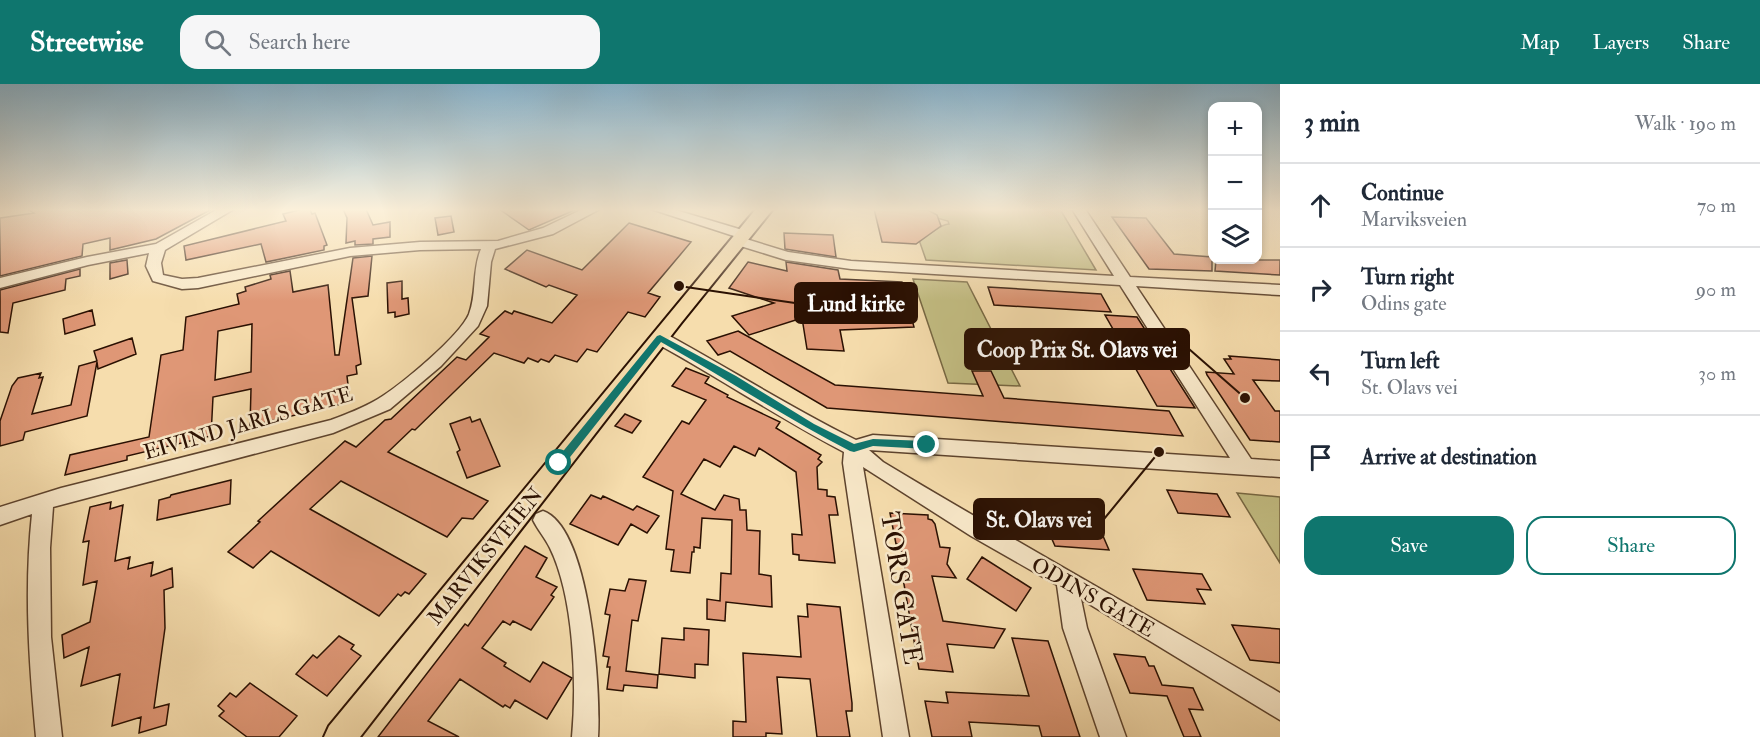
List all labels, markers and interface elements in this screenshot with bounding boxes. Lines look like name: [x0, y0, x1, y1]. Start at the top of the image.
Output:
search box: [180, 15, 600, 69]
text: Streetwise: [30, 25, 144, 60]
icon: search: [201, 26, 234, 59]
text: Search here: [249, 28, 350, 56]
text: Map: [1520, 29, 1560, 56]
text: Layers: [1593, 29, 1649, 56]
text: Share: [1682, 29, 1730, 56]
map controls: [1208, 102, 1262, 264]
button: +: [1208, 102, 1262, 156]
text: 3 min: [1304, 107, 1360, 139]
text: Walk · 190 m: [1635, 111, 1736, 136]
button: −: [1208, 156, 1262, 210]
text: Continue: [1361, 179, 1444, 207]
icon: ahead: [1304, 189, 1337, 222]
text: 70 m: [1697, 193, 1736, 218]
text: Marviksveien: [1361, 207, 1467, 232]
button: layers: [1208, 210, 1262, 264]
text: Turn right: [1361, 263, 1454, 291]
icon: right: [1304, 273, 1337, 306]
text: 90 m: [1696, 277, 1736, 302]
callout: Lund kirke: [795, 283, 917, 323]
text: Lund kirke: [807, 290, 906, 318]
text: Odins gate: [1361, 291, 1447, 316]
callout: Coop Prix St. Olavs vei: [965, 329, 1189, 369]
text: Coop Prix St. Olavs vei: [977, 336, 1177, 365]
text: Turn left: [1361, 347, 1440, 375]
icon: left: [1304, 357, 1337, 390]
text: 30 m: [1698, 361, 1736, 386]
text: St. Olavs vei: [1361, 375, 1458, 400]
street label: EIVIND JARLS GATE: [140, 381, 356, 466]
route end: [913, 431, 939, 457]
icon: arrive: [1304, 441, 1337, 474]
text: Arrive at destination: [1361, 443, 1537, 471]
route start: [545, 449, 571, 475]
street label: MARVIKSVEIEN: [422, 482, 549, 631]
callout: St. Olavs vei: [974, 499, 1104, 539]
text: St. Olavs vei: [986, 506, 1092, 534]
street label: TORS GATE: [873, 509, 929, 667]
button: Save: [1304, 516, 1514, 575]
button: Share: [1526, 516, 1736, 575]
street label: ODINS GATE: [1026, 551, 1159, 644]

